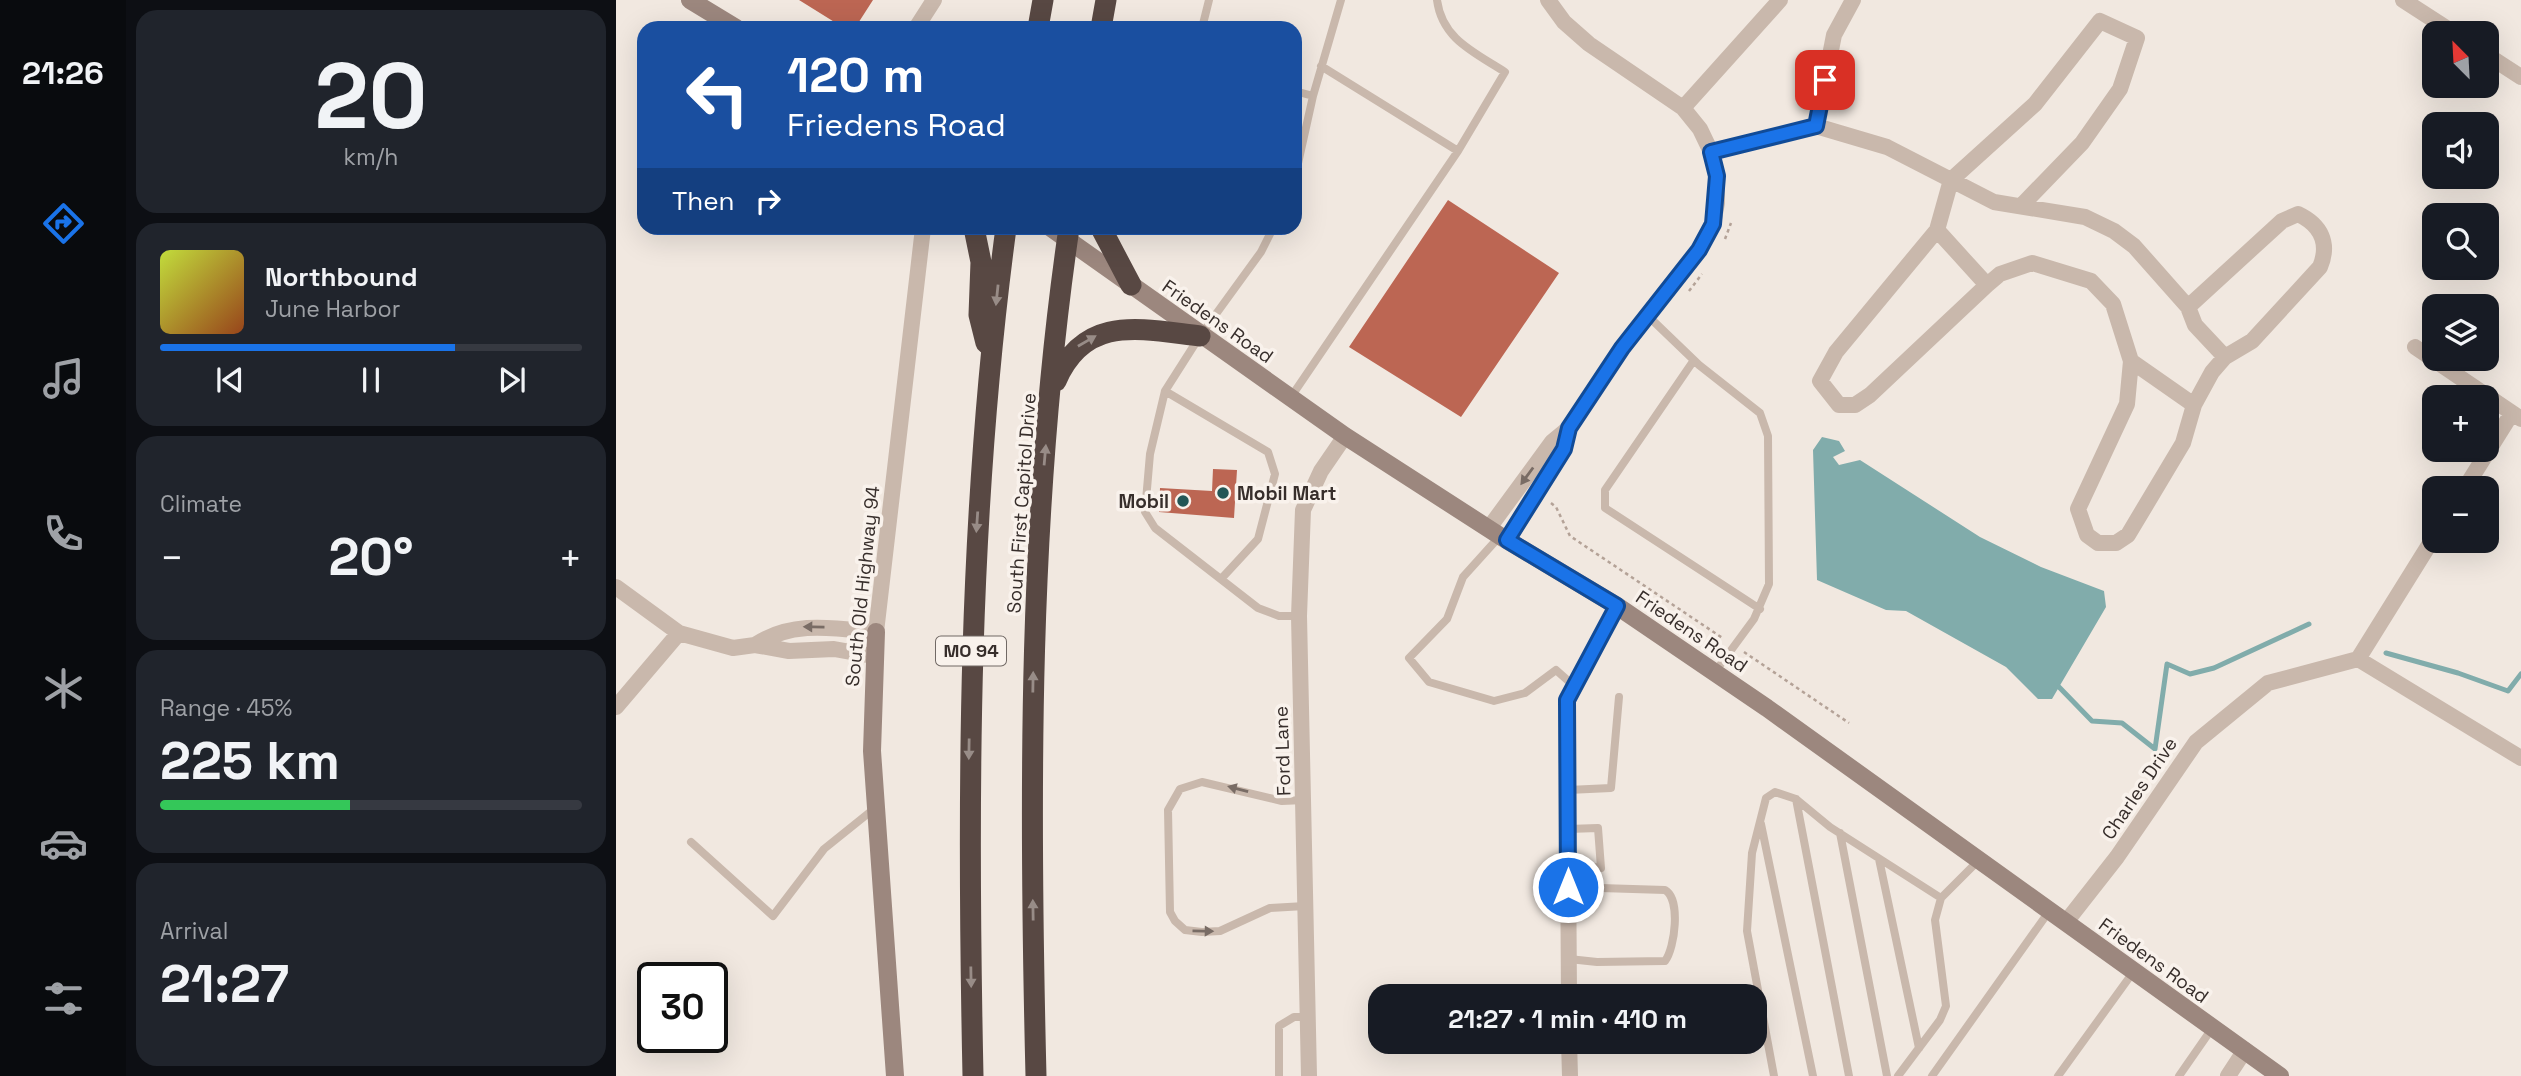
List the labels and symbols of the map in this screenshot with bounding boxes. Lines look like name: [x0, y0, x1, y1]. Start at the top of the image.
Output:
north arrow: [2422, 21, 2499, 98]
pin: [1795, 50, 1855, 110]
street label: Friedens Road: [1157, 274, 1278, 369]
one-way arrow: [991, 284, 1002, 306]
one-way arrow: [1078, 335, 1097, 347]
street label: South First Capitol Drive: [1001, 392, 1042, 614]
one-way arrow: [1040, 444, 1051, 466]
one-way arrow: [1520, 467, 1534, 485]
place label: Mobil Mart: [1237, 481, 1336, 506]
street label: South Old Highway 94: [840, 484, 885, 688]
marker: Mobil Mart: [1215, 485, 1231, 501]
place label: Mobil: [1118, 489, 1169, 514]
marker: Mobil: [1175, 493, 1191, 509]
one-way arrow: [972, 511, 983, 533]
street label: Friedens Road: [1631, 585, 1753, 678]
one-way arrow: [803, 622, 825, 633]
road number: MO 94: [936, 636, 1006, 666]
one-way arrow: [1028, 671, 1039, 693]
street label: Ford Lane: [1268, 706, 1297, 796]
street label: Charles Drive: [2096, 732, 2183, 844]
one-way arrow: [963, 738, 975, 760]
one-way arrow: [1227, 783, 1248, 793]
position arrow: [1531, 850, 1605, 924]
one-way arrow: [1027, 899, 1039, 921]
street label: Friedens Road: [2094, 912, 2214, 1009]
one-way arrow: [1192, 925, 1214, 937]
speed limit sign: 30: [637, 962, 728, 1053]
one-way arrow: [965, 966, 977, 988]

